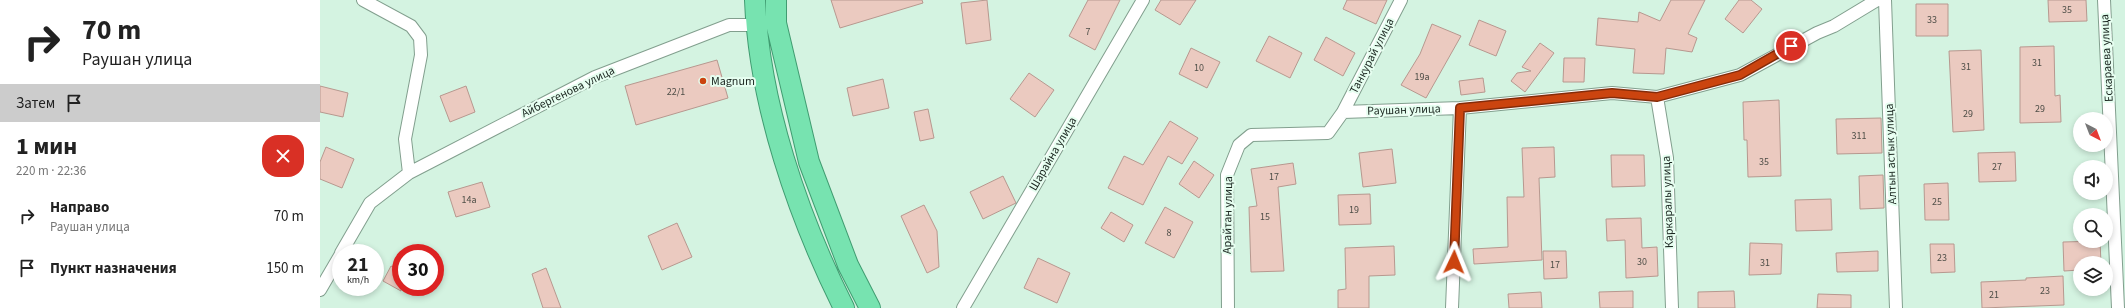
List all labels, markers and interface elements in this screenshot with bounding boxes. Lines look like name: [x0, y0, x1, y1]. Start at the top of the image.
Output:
house number: 35: [2062, 3, 2072, 17]
text: 70 m: [82, 10, 141, 50]
house number: 33: [1927, 13, 1937, 27]
street label: Ескараева улица: [2096, 14, 2118, 102]
street label: Танкурай улица: [1346, 15, 1398, 97]
icon: right: [16, 16, 68, 68]
house number: 7: [1086, 25, 1091, 39]
pin: [1774, 29, 1808, 63]
icon: arrive: [1780, 35, 1802, 57]
text: Раушан улица: [82, 47, 192, 72]
house number: 31: [2032, 56, 2042, 70]
house number: 31: [1961, 60, 1971, 74]
house number: 10: [1194, 61, 1204, 75]
street label: Айбергенова улица: [518, 62, 618, 122]
house number: 19а: [1415, 70, 1429, 84]
place label: Magnum: [711, 73, 755, 90]
marker: Magnum: [698, 76, 708, 86]
house number: 22/1: [667, 85, 685, 99]
icon: arrive: [63, 92, 85, 114]
text: Затем: [16, 93, 55, 114]
street label: Раушан улица: [1367, 100, 1441, 120]
house number: 29: [2035, 102, 2045, 116]
street label: Алтын астык улица: [1881, 103, 1901, 205]
house number: 29: [1963, 107, 1973, 121]
north arrow: [2073, 112, 2113, 152]
map controls: [2073, 112, 2113, 296]
street label: Шарайна улица: [1025, 114, 1081, 194]
text: 1 мин: [16, 129, 77, 164]
house number: 311: [1852, 129, 1866, 143]
button: close: [262, 135, 304, 177]
house number: 35: [1759, 155, 1769, 169]
street label: Каркаралы улица: [1658, 156, 1678, 248]
house number: 27: [1992, 160, 2002, 174]
button: sound: [2073, 160, 2113, 200]
text: 220 m · 22:36: [16, 162, 86, 180]
house number: 17: [1269, 170, 1279, 184]
street label: Арайтан улица: [1219, 176, 1237, 254]
house number: 14а: [462, 193, 476, 207]
house number: 25: [1932, 195, 1942, 209]
text: Направо: [50, 197, 109, 218]
house number: 19: [1349, 203, 1359, 217]
icon: right: [16, 205, 38, 227]
text: 70 m: [274, 206, 304, 227]
button: search: [2073, 208, 2113, 248]
house number: 15: [1260, 210, 1270, 224]
text: Раушан улица: [50, 218, 130, 236]
house number: 8: [1167, 226, 1172, 240]
position arrow: [1433, 241, 1475, 283]
speed limit sign: 30: [392, 244, 444, 296]
text: 21: [347, 251, 369, 279]
house number: 23: [1937, 251, 1947, 265]
house number: 30: [1637, 255, 1647, 269]
house number: 31: [1760, 256, 1770, 270]
button: layers: [2073, 256, 2113, 296]
icon: arrive: [16, 257, 38, 279]
text: Пункт назначения: [50, 258, 177, 279]
text: 150 m: [266, 258, 304, 279]
house number: 17: [1550, 258, 1560, 272]
text: km/h: [347, 273, 369, 287]
house number: 23: [2040, 284, 2050, 298]
house number: 21: [1989, 288, 1999, 302]

